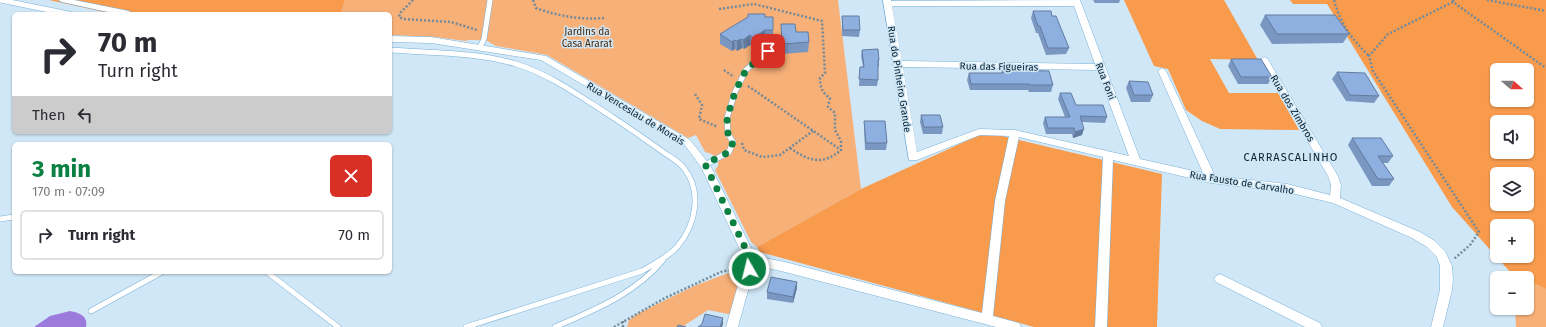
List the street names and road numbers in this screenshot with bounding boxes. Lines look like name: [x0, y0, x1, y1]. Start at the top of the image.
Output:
street label: Rua do Pinheiro Grande: [885, 25, 913, 133]
street label: Rua das Figueiras: [960, 60, 1039, 74]
street label: Rua Foni: [1092, 61, 1118, 102]
street label: Rua dos Zimbros: [1267, 73, 1317, 144]
street label: Rua Venceslau de Morais: [584, 80, 687, 148]
street label: Rua Fausto de Carvalho: [1189, 169, 1295, 197]

